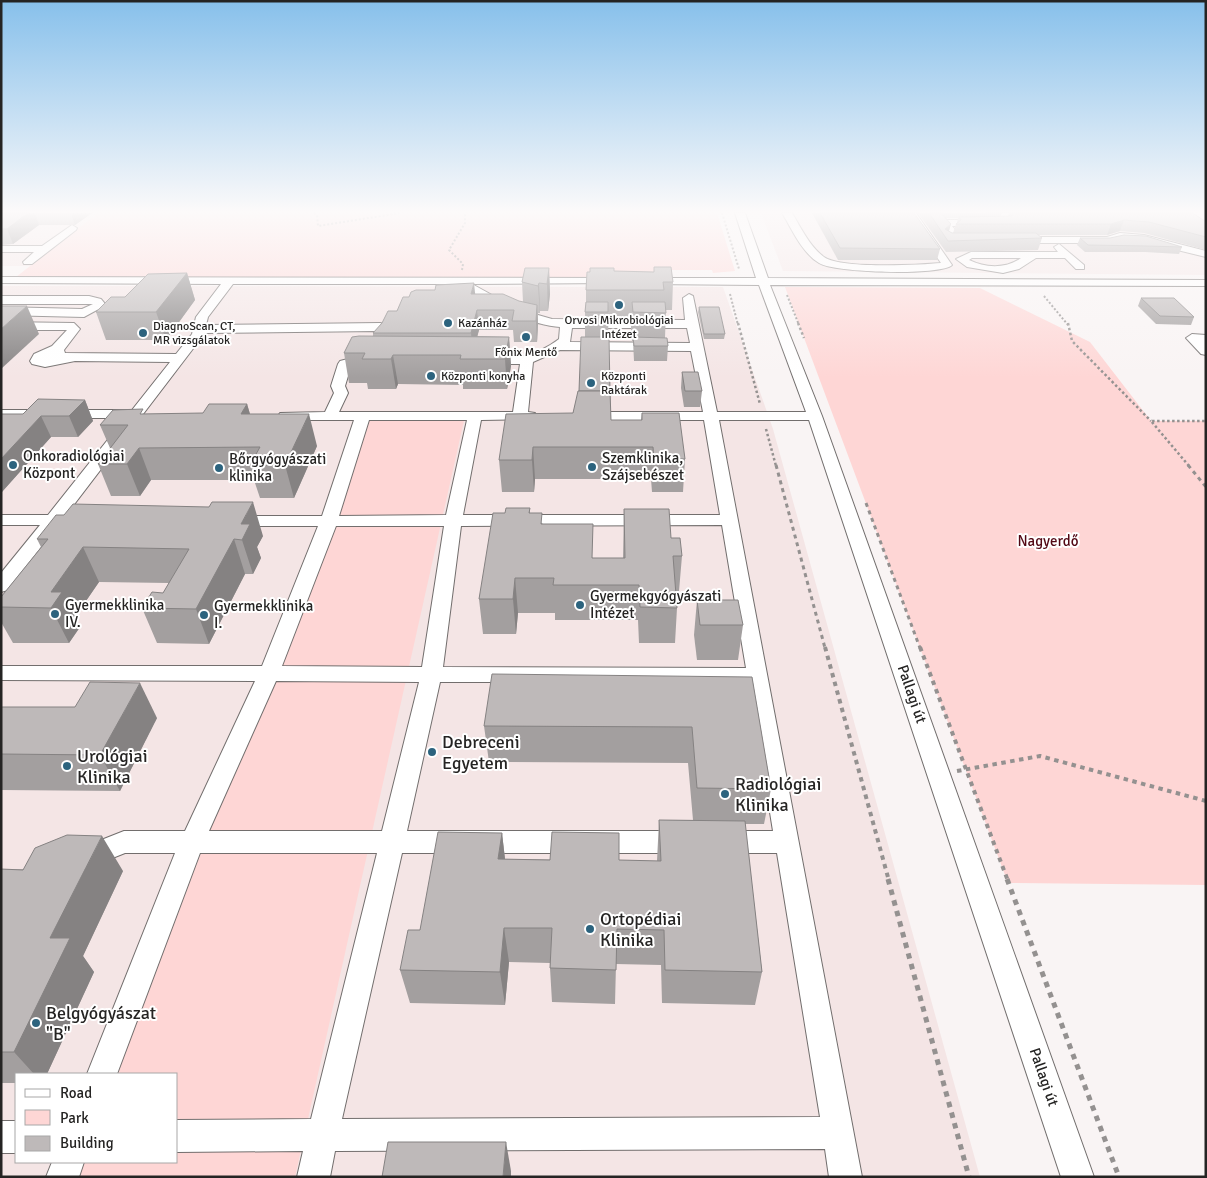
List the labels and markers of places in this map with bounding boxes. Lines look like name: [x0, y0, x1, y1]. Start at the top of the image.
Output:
marker: Orvosi Mikrobiológiai Intézet: [613, 299, 625, 311]
place label: Orvosi Mikrobiológiai Intézet: [564, 313, 674, 342]
place label: Kazánház: [458, 316, 507, 331]
marker: Kazánház: [442, 317, 454, 329]
place label: DiagnoScan, CT, MR vizsgálatok: [153, 319, 235, 348]
marker: DiagnoScan, CT, MR vizsgálatok: [137, 327, 149, 339]
marker: Főnix Mentő: [520, 331, 532, 343]
place label: Főnix Mentő: [495, 345, 557, 360]
place label: Központi konyha: [441, 369, 525, 384]
place label: Központi Raktárak: [601, 369, 647, 398]
marker: Központi konyha: [425, 370, 437, 382]
marker: Központi Raktárak: [585, 377, 597, 389]
place label: Onkoradiológiai Központ: [23, 447, 124, 482]
place label: Szemklinika, Szájsebészet: [602, 449, 684, 484]
place label: Bőrgyógyászati klinika: [229, 450, 326, 485]
marker: Onkoradiológiai Központ: [7, 459, 19, 471]
marker: Szemklinika, Szájsebészet: [586, 461, 598, 473]
marker: Bőrgyógyászati klinika: [213, 462, 225, 474]
place label: Gyermekgyógyászati Intézet: [590, 587, 721, 622]
place label: Gyermekklinika IV.: [65, 596, 164, 631]
place label: Gyermekklinika I.: [214, 597, 313, 632]
marker: Gyermekgyógyászati Intézet: [574, 599, 586, 611]
marker: Gyermekklinika IV.: [49, 608, 61, 620]
marker: Gyermekklinika I.: [198, 609, 210, 621]
place label: Debreceni Egyetem: [442, 731, 520, 774]
place label: Urológiai Klinika: [77, 745, 148, 788]
marker: Debreceni Egyetem: [426, 746, 438, 758]
marker: Urológiai Klinika: [61, 760, 73, 772]
place label: Radiológiai Klinika: [735, 773, 821, 816]
marker: Radiológiai Klinika: [719, 788, 731, 800]
place label: Ortopédiai Klinika: [600, 908, 681, 951]
marker: Ortopédiai Klinika: [584, 923, 596, 935]
place label: Belgyógyászat "B": [46, 1002, 156, 1045]
marker: Belgyógyászat "B": [30, 1017, 42, 1029]

